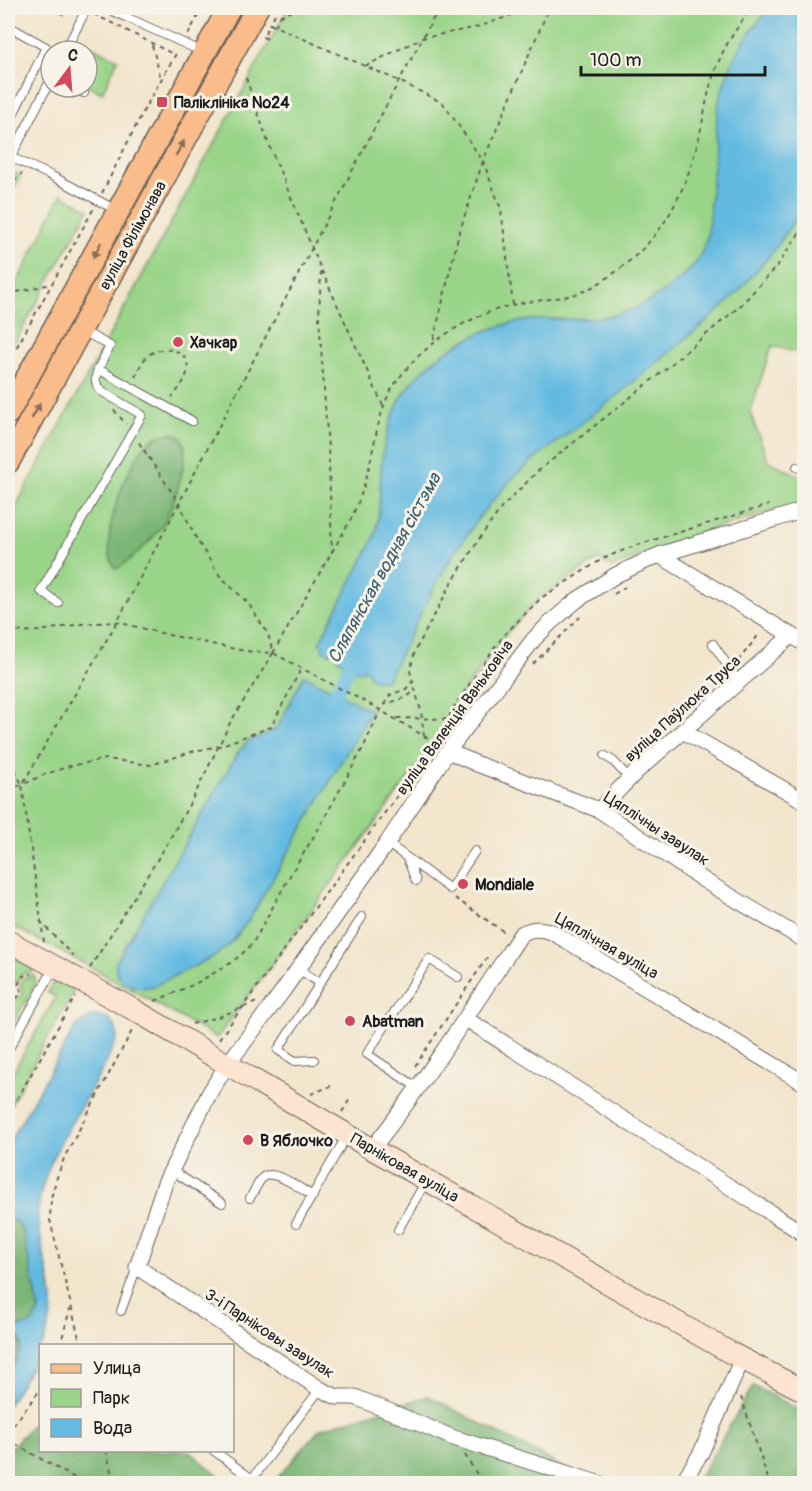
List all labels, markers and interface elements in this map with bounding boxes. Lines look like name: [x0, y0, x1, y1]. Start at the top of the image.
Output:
north arrow: [39, 39, 99, 99]
scale bar: [581, 39, 766, 77]
text: С: [65, 45, 80, 67]
text: 100 m: [590, 49, 642, 72]
place label: Паліклініка №24: [174, 93, 290, 113]
marker: Паліклініка №24: [155, 95, 169, 109]
one-way arrow: [175, 139, 185, 156]
street label: вуліца Філімонава: [95, 177, 171, 294]
one-way arrow: [92, 242, 101, 259]
place label: Хачкар: [190, 333, 238, 353]
marker: Хачкар: [171, 335, 185, 349]
one-way arrow: [31, 402, 41, 419]
water label: Сляпянская водная сістэма: [323, 468, 447, 667]
street label: вуліца Валенція Ваньковіча: [392, 636, 518, 799]
street label: вуліца Паўлюка Труса: [620, 651, 745, 766]
street label: Цяплічны завулак: [600, 787, 713, 870]
place label: Mondiale: [475, 875, 535, 895]
marker: Mondiale: [456, 877, 470, 891]
street label: Цяплічная вуліца: [551, 908, 662, 984]
place label: Abatman: [362, 1012, 424, 1032]
marker: Abatman: [343, 1014, 357, 1028]
street label: Парніковая вуліца: [347, 1129, 462, 1207]
place label: В Яблочко: [260, 1131, 333, 1151]
marker: В Яблочко: [241, 1133, 255, 1147]
street label: 3-і Парніковы завулак: [201, 1285, 338, 1383]
legend: [39, 1344, 234, 1452]
text: Улица: [93, 1357, 141, 1380]
text: Парк: [93, 1387, 130, 1410]
text: Вода: [93, 1417, 132, 1440]

